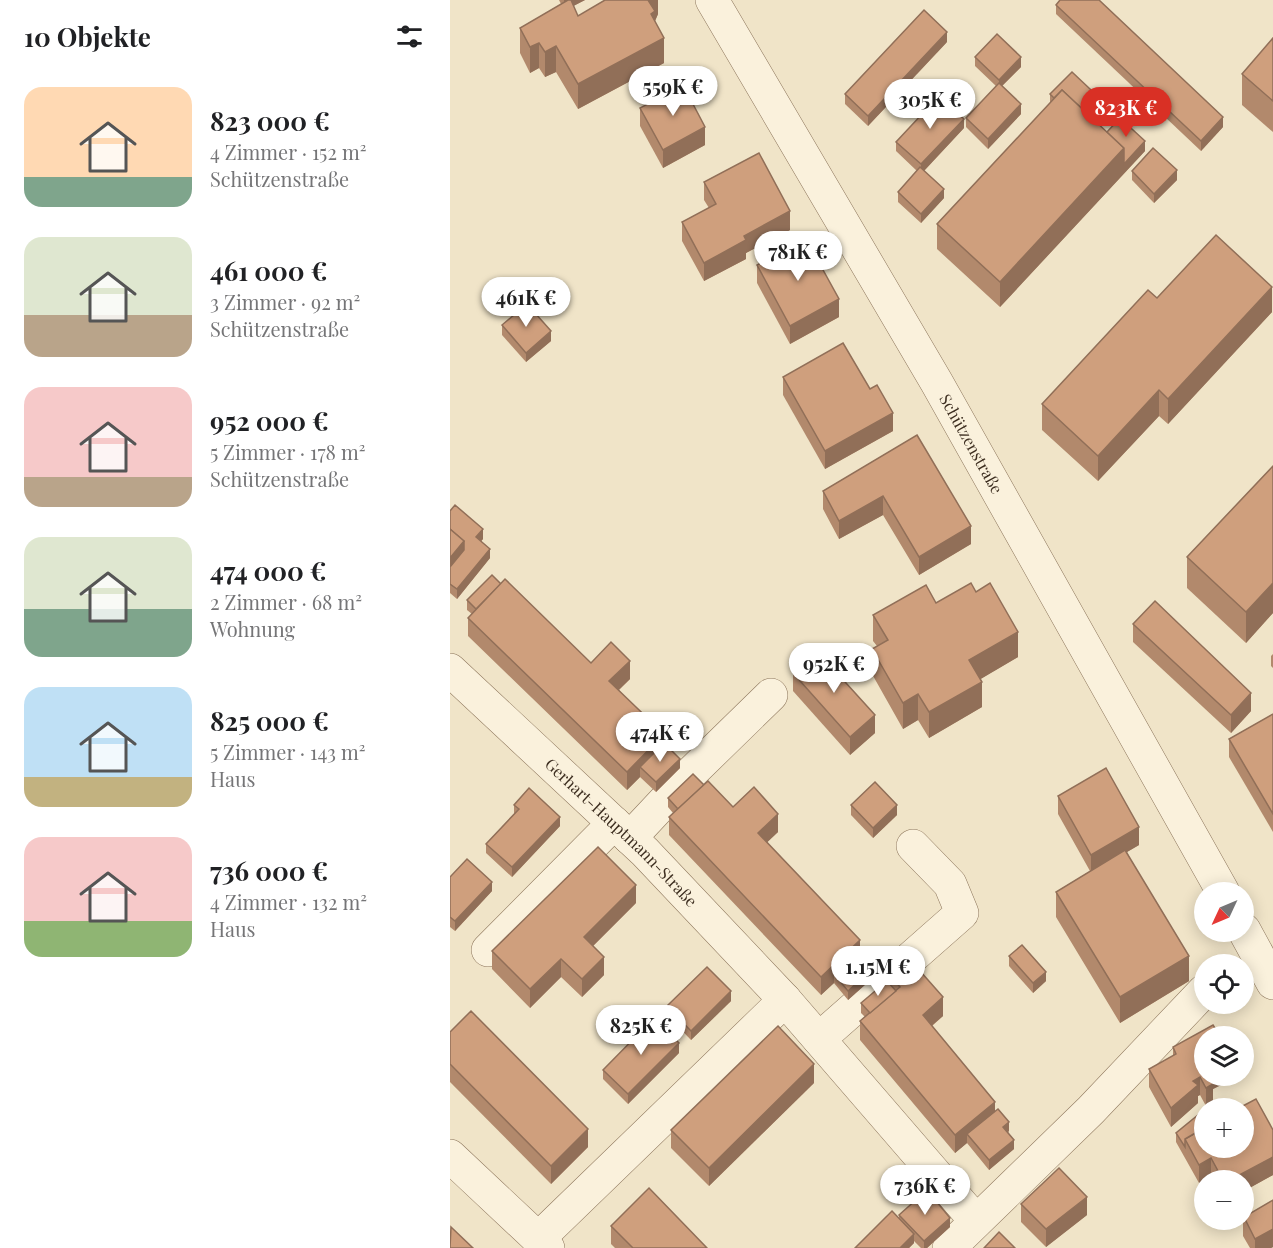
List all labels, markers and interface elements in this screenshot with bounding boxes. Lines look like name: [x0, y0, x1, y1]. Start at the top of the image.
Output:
text: 10 Objekte: [24, 19, 151, 54]
icon: filters: [393, 20, 426, 53]
pin: 559K €: [624, 66, 722, 117]
text: 559K €: [643, 72, 703, 99]
pin: 305K €: [881, 79, 979, 130]
text: 305K €: [898, 85, 962, 112]
pin: 823K €: [1077, 87, 1175, 138]
text: 823K €: [1095, 93, 1157, 120]
text: 823 000 €: [210, 103, 330, 138]
icon: home: [72, 111, 144, 183]
text: 4 Zimmer · 152 m²: [210, 138, 367, 165]
text: Schützenstraße: [210, 165, 349, 192]
pin: 781K €: [749, 231, 847, 282]
text: 781K €: [768, 237, 828, 264]
text: 461 000 €: [210, 253, 327, 288]
icon: home: [72, 261, 144, 333]
pin: 461K €: [477, 277, 575, 328]
text: 461K €: [496, 283, 556, 310]
text: 3 Zimmer · 92 m²: [210, 288, 360, 315]
text: Schützenstraße: [210, 315, 349, 342]
street label: Schützenstraße: [935, 390, 1008, 497]
text: 952 000 €: [210, 403, 329, 438]
icon: home: [72, 411, 144, 483]
text: 5 Zimmer · 178 m²: [210, 438, 366, 465]
text: Schützenstraße: [210, 465, 349, 492]
text: 474 000 €: [210, 553, 326, 588]
icon: home: [72, 561, 144, 633]
text: 2 Zimmer · 68 m²: [210, 588, 362, 615]
text: Wohnung: [210, 615, 295, 642]
pin: 952K €: [785, 643, 883, 694]
text: 952K €: [803, 649, 865, 676]
text: 825 000 €: [210, 703, 329, 738]
icon: home: [72, 711, 144, 783]
pin: 474K €: [611, 712, 709, 763]
text: 474K €: [630, 718, 690, 745]
text: 5 Zimmer · 143 m²: [210, 738, 366, 765]
street label: Gerhart-Hauptmann-Straße: [541, 753, 702, 911]
text: Haus: [210, 765, 256, 792]
text: 736 000 €: [210, 853, 328, 888]
icon: home: [72, 861, 144, 933]
north arrow: [1194, 882, 1254, 942]
map controls: [1194, 882, 1254, 1230]
text: 4 Zimmer · 132 m²: [210, 888, 367, 915]
text: Haus: [210, 915, 256, 942]
pin: 1.15M €: [823, 946, 933, 997]
text: 1.15M €: [845, 952, 911, 979]
button: locate: [1194, 954, 1254, 1014]
pin: 825K €: [592, 1005, 690, 1056]
text: 825K €: [610, 1011, 672, 1038]
button: layers: [1194, 1026, 1254, 1086]
button: +: [1194, 1098, 1254, 1158]
pin: 736K €: [876, 1165, 974, 1216]
button: −: [1194, 1170, 1254, 1230]
text: 736K €: [894, 1171, 956, 1198]

